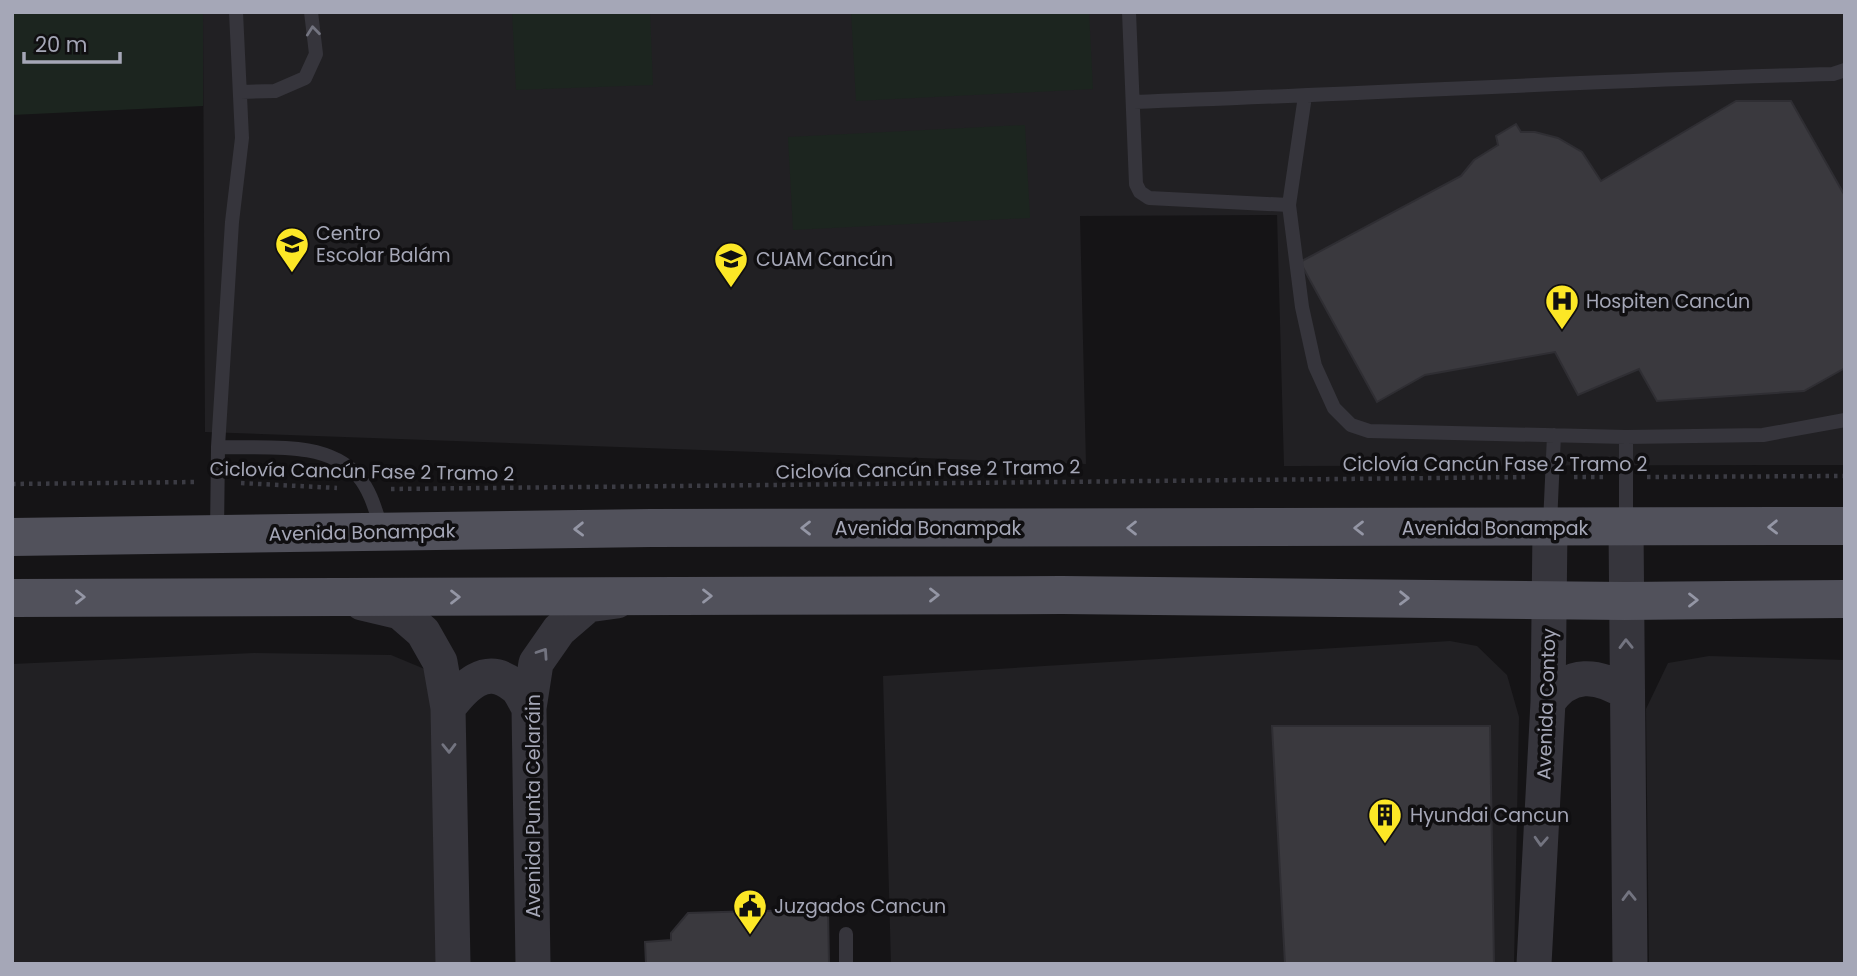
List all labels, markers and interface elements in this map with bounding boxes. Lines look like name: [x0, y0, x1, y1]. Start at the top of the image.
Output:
scale bar: [24, 21, 121, 65]
one-way arrow: [306, 25, 321, 36]
text: 20 m: [35, 30, 88, 59]
place label: Centro Escolar Balám: [316, 220, 451, 269]
school or university icon: Centro Escolar Balám: [273, 225, 311, 274]
school or university icon: CUAM Cancún: [712, 240, 750, 289]
place label: CUAM Cancún: [756, 246, 893, 273]
hospital icon: Hospiten Cancún: [1543, 282, 1581, 331]
place label: Hospiten Cancún: [1586, 288, 1750, 315]
street label: Ciclovía Cancún Fase 2 Tramo 2: [1343, 451, 1647, 478]
street label: Ciclovía Cancún Fase 2 Tramo 2: [775, 453, 1081, 486]
street label: Ciclovía Cancún Fase 2 Tramo 2: [209, 455, 515, 488]
street label: Avenida Bonampak: [835, 515, 1022, 542]
street label: Avenida Bonampak: [1402, 515, 1589, 542]
street label: Avenida Bonampak: [268, 517, 456, 548]
one-way arrow: [1767, 519, 1778, 535]
one-way arrow: [800, 520, 811, 536]
one-way arrow: [1126, 520, 1136, 536]
one-way arrow: [1353, 520, 1364, 536]
one-way arrow: [573, 521, 583, 537]
one-way arrow: [930, 587, 940, 603]
one-way arrow: [702, 588, 713, 604]
one-way arrow: [76, 589, 86, 605]
one-way arrow: [450, 589, 461, 605]
one-way arrow: [1399, 590, 1410, 606]
one-way arrow: [1688, 592, 1699, 608]
street label: Avenida Contoy: [1530, 627, 1563, 780]
one-way arrow: [1618, 638, 1633, 649]
one-way arrow: [535, 648, 547, 661]
street label: Avenida Punta Celaráin: [520, 694, 547, 918]
one-way arrow: [441, 743, 457, 753]
building icon: Hyundai Cancun: [1366, 796, 1404, 845]
place label: Hyundai Cancun: [1410, 802, 1569, 829]
one-way arrow: [1533, 835, 1548, 846]
public building icon: Juzgados Cancun: [731, 887, 769, 936]
one-way arrow: [1622, 890, 1637, 901]
place label: Juzgados Cancun: [774, 893, 946, 920]

